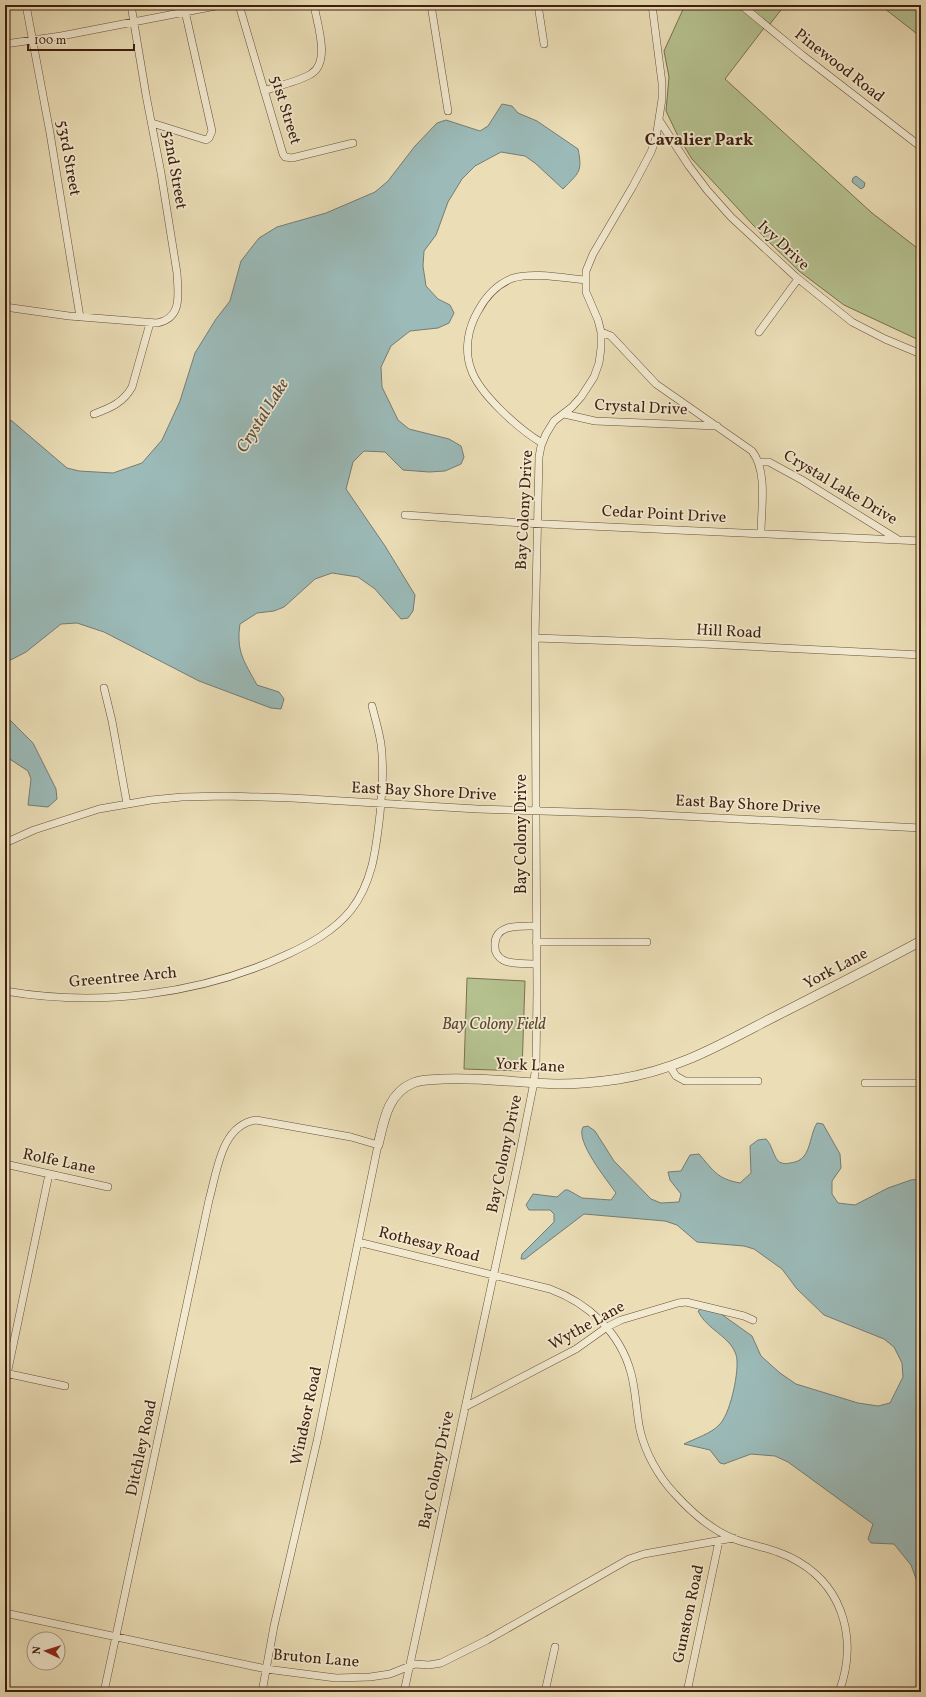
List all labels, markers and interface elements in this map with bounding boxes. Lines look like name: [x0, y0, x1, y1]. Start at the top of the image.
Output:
street label: Pinewood Road: [789, 24, 889, 108]
scale bar: [28, 26, 134, 52]
text: 100 m: [34, 33, 67, 49]
street label: 51st Street: [264, 73, 306, 148]
street label: 53rd Street: [51, 118, 86, 198]
street label: 52nd Street: [156, 129, 192, 212]
district label: Cavalier Park: [645, 129, 754, 152]
street label: Ivy Drive: [752, 216, 814, 276]
water label: Crystal Lake: [231, 374, 295, 457]
street label: Crystal Drive: [594, 395, 688, 421]
street label: Crystal Lake Drive: [779, 445, 901, 531]
street label: Bay Colony Drive: [511, 449, 539, 571]
street label: Cedar Point Drive: [601, 501, 727, 529]
street label: Hill Road: [696, 619, 762, 645]
street label: Bay Colony Drive: [511, 774, 533, 894]
street label: East Bay Shore Drive: [351, 777, 497, 807]
street label: East Bay Shore Drive: [675, 790, 821, 820]
street label: York Lane: [800, 943, 872, 995]
street label: Greentree Arch: [68, 962, 178, 994]
park label: Bay Colony Field: [442, 1014, 546, 1036]
street label: York Lane: [495, 1053, 565, 1079]
street label: Bay Colony Drive: [482, 1093, 528, 1215]
street label: Rolfe Lane: [20, 1144, 98, 1180]
street label: Rothesay Road: [376, 1222, 482, 1268]
street label: Wythe Lane: [545, 1296, 629, 1356]
street label: Windsor Road: [286, 1365, 328, 1467]
street label: Ditchley Road: [121, 1398, 163, 1498]
street label: Bay Colony Drive: [414, 1409, 460, 1531]
street label: Gunston Road: [668, 1563, 710, 1665]
north arrow: [26, 1631, 66, 1671]
street label: Bruton Lane: [272, 1644, 360, 1674]
text: N: [30, 1646, 45, 1655]

